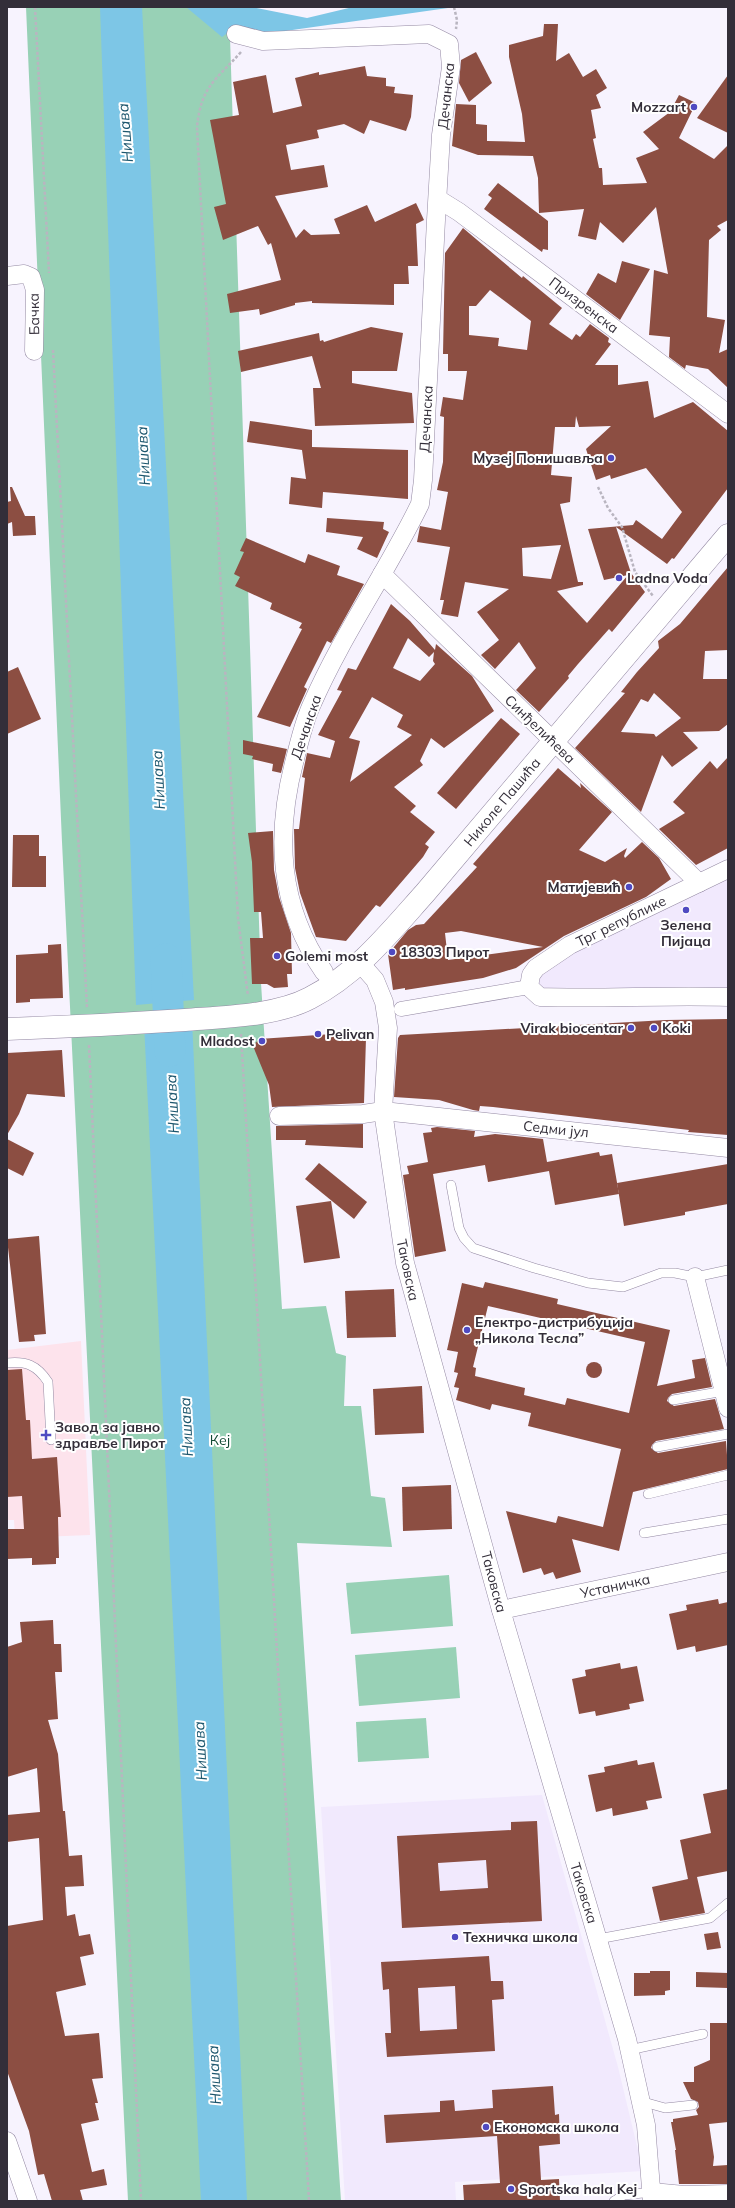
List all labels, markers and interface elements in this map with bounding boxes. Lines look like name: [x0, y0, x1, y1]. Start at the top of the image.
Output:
street label: Дечанска: [434, 62, 458, 130]
place label: Mozzart: [631, 98, 687, 116]
marker: Mozzart: [689, 102, 699, 112]
water label: Нишава: [113, 103, 137, 163]
street label: Призренска: [546, 273, 622, 337]
street label: Бачка: [25, 293, 43, 335]
street label: Дечанска: [415, 385, 437, 453]
water label: Нишава: [132, 426, 154, 486]
place label: Музеј Понишавља: [473, 449, 603, 467]
marker: Музеј Понишавља: [606, 453, 616, 463]
place label: Ladna Voda: [627, 569, 708, 587]
marker: Ladna Voda: [614, 573, 624, 583]
street label: Синђелићева: [501, 691, 579, 767]
street label: Дечанска: [287, 692, 325, 762]
water label: Нишава: [147, 750, 169, 810]
street label: Николе Пашића: [460, 754, 544, 850]
place label: Матијевић: [547, 878, 621, 896]
marker: Матијевић: [624, 882, 634, 892]
street label: Трг републике: [573, 891, 669, 951]
marker: Зелена Пијаца: [681, 905, 691, 915]
place label: Зелена Пијаца: [661, 916, 711, 950]
place label: 18303 Пирот: [400, 943, 490, 961]
place label: Golemi most: [285, 947, 369, 965]
marker: 18303 Пирот: [387, 947, 397, 957]
marker: Golemi most: [272, 951, 282, 961]
place label: Virak biocentar: [519, 1019, 623, 1037]
place label: Koki: [662, 1019, 691, 1037]
marker: Virak biocentar: [626, 1023, 636, 1033]
marker: Koki: [649, 1023, 659, 1033]
place label: Pelivan: [326, 1025, 375, 1043]
marker: Pelivan: [313, 1029, 323, 1039]
place label: Mladost: [200, 1032, 255, 1050]
marker: Mladost: [257, 1036, 267, 1046]
water label: Нишава: [161, 1074, 183, 1134]
street label: Седми јул: [522, 1117, 590, 1141]
street label: Таковска: [393, 1238, 423, 1302]
place label: Електро-дистрибуција „Никола Тесла”: [475, 1313, 633, 1347]
marker: Електро-дистрибуција „Никола Тесла”: [462, 1325, 472, 1335]
water label: Нишава: [175, 1397, 197, 1457]
place label: Завод за јавно здравље Пирот: [55, 1418, 165, 1452]
marker: Завод за јавно здравље Пирот: [40, 1429, 52, 1441]
park label: Кеј: [210, 1431, 230, 1449]
street label: Таковска: [477, 1549, 511, 1615]
street label: Устаничка: [577, 1570, 652, 1602]
water label: Нишава: [189, 1721, 211, 1781]
street label: Таковска: [566, 1860, 602, 1926]
place label: Техничка школа: [463, 1928, 578, 1946]
marker: Техничка школа: [450, 1932, 460, 1942]
water label: Нишава: [203, 2045, 225, 2105]
place label: Економска школа: [494, 2118, 619, 2136]
marker: Економска школа: [481, 2122, 491, 2132]
place label: Sportska hala Kej: [519, 2180, 637, 2198]
marker: Sportska hala Kej: [506, 2184, 516, 2194]

